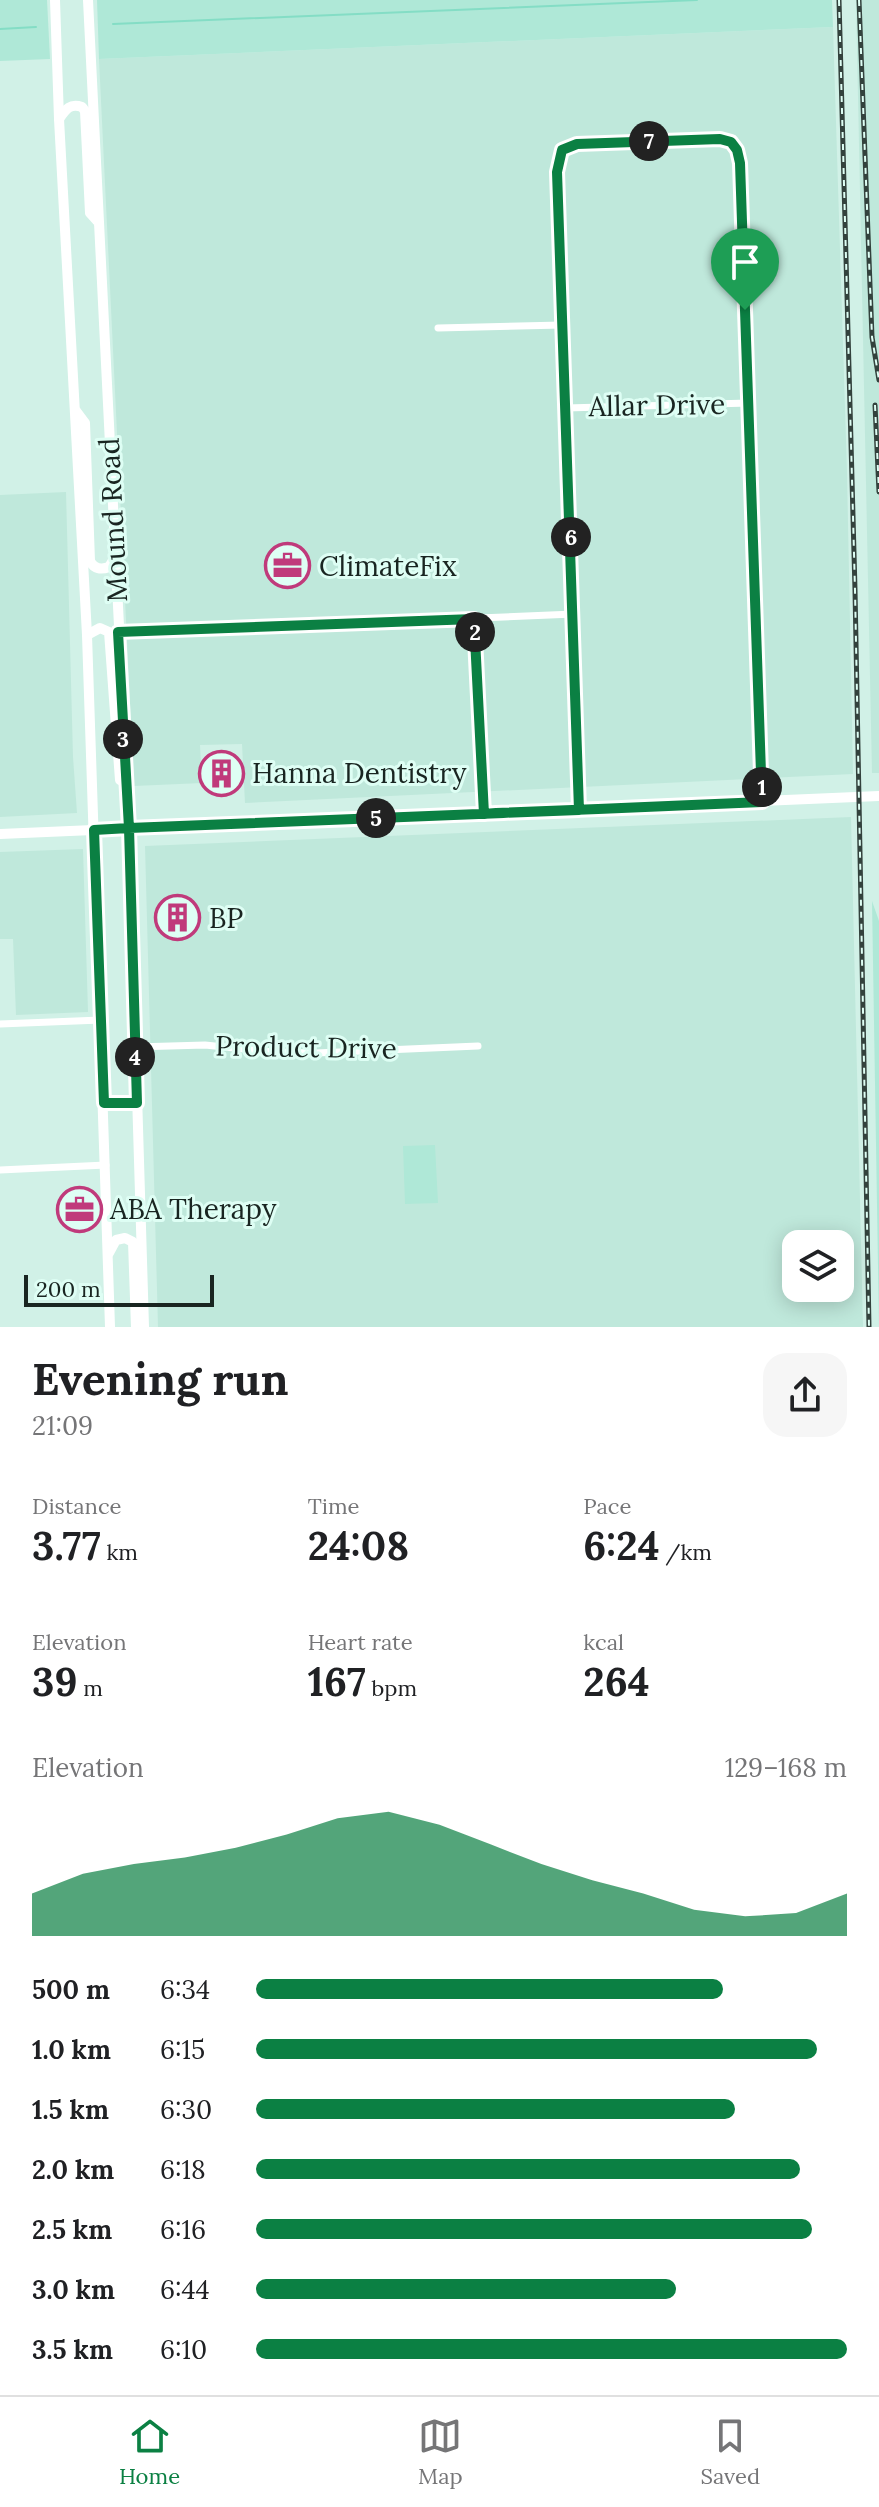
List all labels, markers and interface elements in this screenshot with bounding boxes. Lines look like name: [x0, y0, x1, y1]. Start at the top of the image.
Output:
pin: 7: [629, 121, 669, 161]
text: 7: [644, 127, 654, 155]
pin: [711, 228, 779, 310]
icon: arrive: [723, 240, 767, 284]
street label: Allar Drive: [587, 386, 726, 424]
street label: Mound Road: [91, 437, 135, 603]
pin: 6: [551, 517, 591, 557]
text: 6: [565, 523, 577, 551]
office icon: ClimateFix: [264, 542, 312, 590]
place label: ClimateFix: [319, 548, 457, 584]
pin: 2: [455, 612, 495, 652]
text: 2: [469, 618, 481, 646]
pin: 3: [103, 719, 143, 759]
text: 3: [117, 725, 129, 753]
building icon: Hanna Dentistry: [197, 749, 245, 797]
place label: Hanna Dentistry: [252, 755, 467, 791]
pin: 1: [742, 767, 782, 807]
text: 1: [758, 773, 766, 801]
pin: 5: [356, 798, 396, 838]
text: 5: [370, 804, 382, 832]
building icon: BP: [154, 894, 202, 942]
place label: BP: [209, 900, 243, 936]
street label: Product Drive: [215, 1027, 397, 1067]
pin: 4: [115, 1037, 155, 1077]
text: 4: [129, 1043, 141, 1071]
office icon: ABA Therapy: [55, 1185, 103, 1233]
place label: ABA Therapy: [109, 1191, 277, 1227]
map controls: [782, 1230, 854, 1302]
button: layers: [782, 1230, 854, 1302]
scale bar: [24, 1271, 214, 1307]
text: 200 m: [36, 1275, 101, 1303]
text: Evening run: [32, 1351, 289, 1407]
button: share: [763, 1353, 847, 1437]
text: 21:09: [32, 1409, 93, 1442]
text: Distance: [32, 1492, 122, 1520]
text: Time: [308, 1492, 360, 1520]
text: Pace: [583, 1492, 631, 1520]
text: 3.77: [32, 1520, 101, 1571]
text: 24:08: [308, 1520, 409, 1571]
text: 6:24: [583, 1520, 660, 1571]
text: km: [101, 1538, 138, 1566]
text: /km: [660, 1538, 712, 1566]
text: Elevation: [32, 1628, 127, 1656]
text: Heart rate: [308, 1628, 413, 1656]
text: kcal: [583, 1628, 624, 1656]
text: 39: [32, 1656, 77, 1707]
text: 167: [308, 1656, 366, 1707]
text: 264: [583, 1656, 650, 1707]
text: m: [77, 1674, 103, 1702]
text: bpm: [366, 1674, 417, 1702]
text: Elevation: [32, 1751, 144, 1784]
text: 129–168 m: [725, 1751, 847, 1784]
text: 500 m: [32, 1973, 110, 2006]
text: 6:34: [160, 1973, 210, 2006]
text: 1.0 km: [32, 2033, 111, 2066]
text: 6:15: [160, 2033, 205, 2066]
text: 1.5 km: [32, 2093, 109, 2126]
text: 6:30: [160, 2093, 212, 2126]
text: 2.0 km: [32, 2153, 114, 2186]
text: 6:18: [160, 2153, 206, 2186]
text: 2.5 km: [32, 2213, 112, 2246]
text: 6:16: [160, 2213, 206, 2246]
text: 3.0 km: [32, 2273, 115, 2306]
text: 6:44: [160, 2273, 210, 2306]
text: 3.5 km: [32, 2333, 113, 2366]
text: 6:10: [160, 2333, 207, 2366]
tab: Home: [119, 2414, 180, 2490]
tab: Map: [418, 2414, 463, 2490]
tab: Saved: [701, 2414, 760, 2490]

